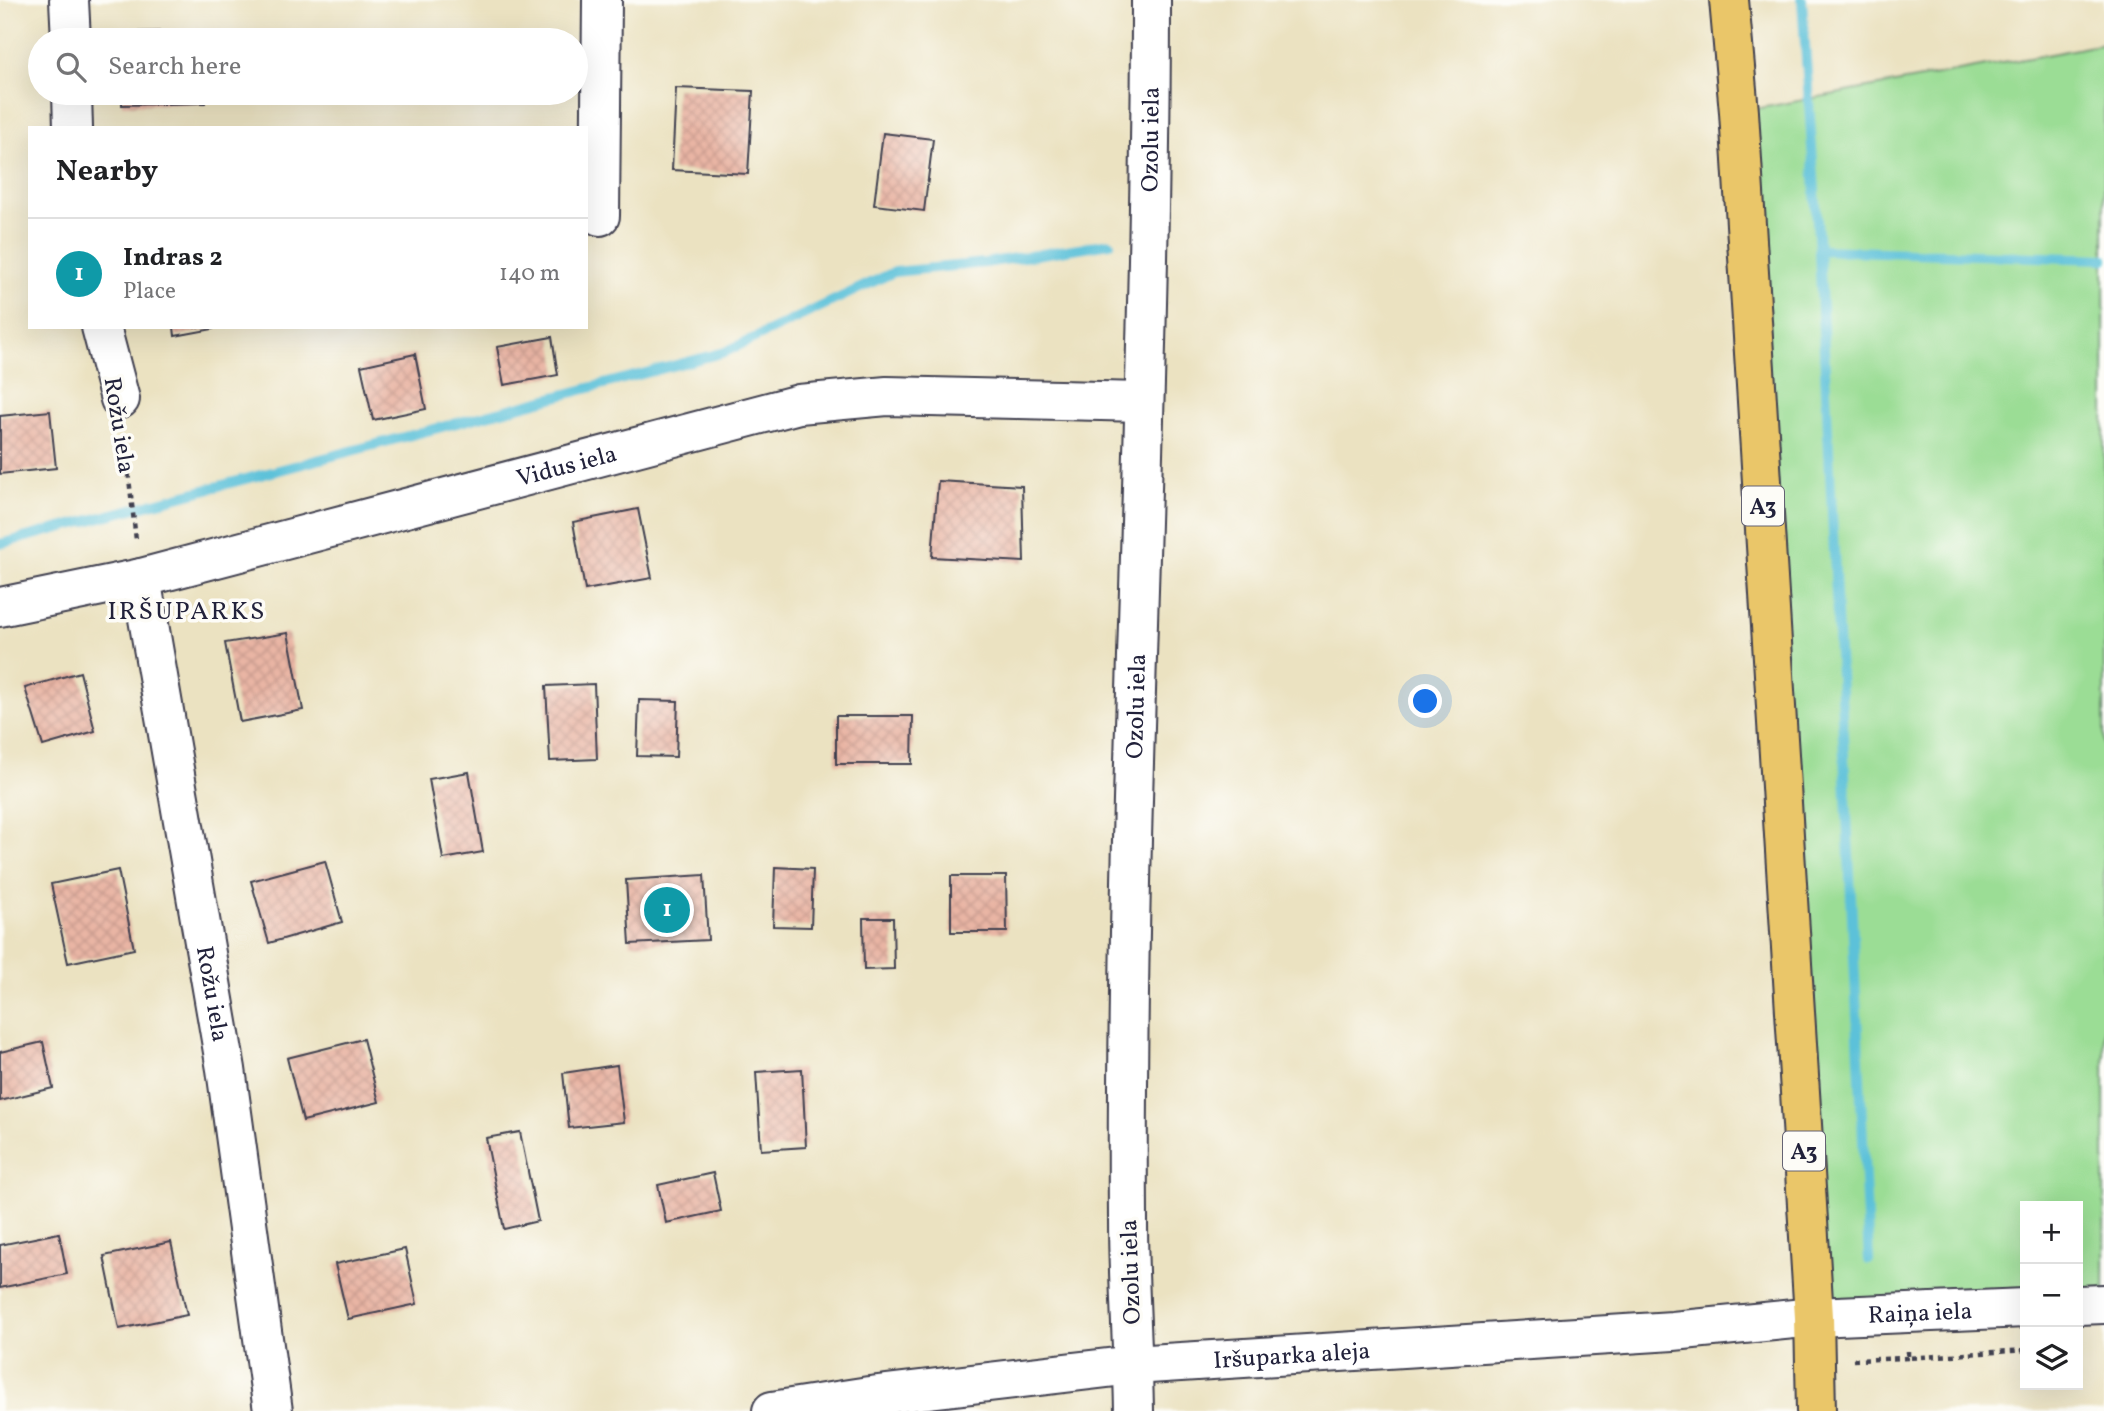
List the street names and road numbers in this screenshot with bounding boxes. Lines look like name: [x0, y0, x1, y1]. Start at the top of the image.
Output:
street label: Ozolu iela: [1134, 87, 1170, 192]
street label: Rožu iela: [94, 375, 142, 476]
street label: Vidus iela: [513, 438, 621, 497]
road number: A3: [1742, 486, 1784, 526]
street label: Ozolu iela: [1119, 653, 1156, 759]
street label: Rožu iela: [186, 944, 236, 1045]
road number: A3: [1783, 1132, 1825, 1170]
street label: Ozolu iela: [1113, 1219, 1151, 1325]
street label: Raiņa iela: [1867, 1295, 1973, 1334]
street label: Iršuparka aleja: [1212, 1335, 1371, 1379]

